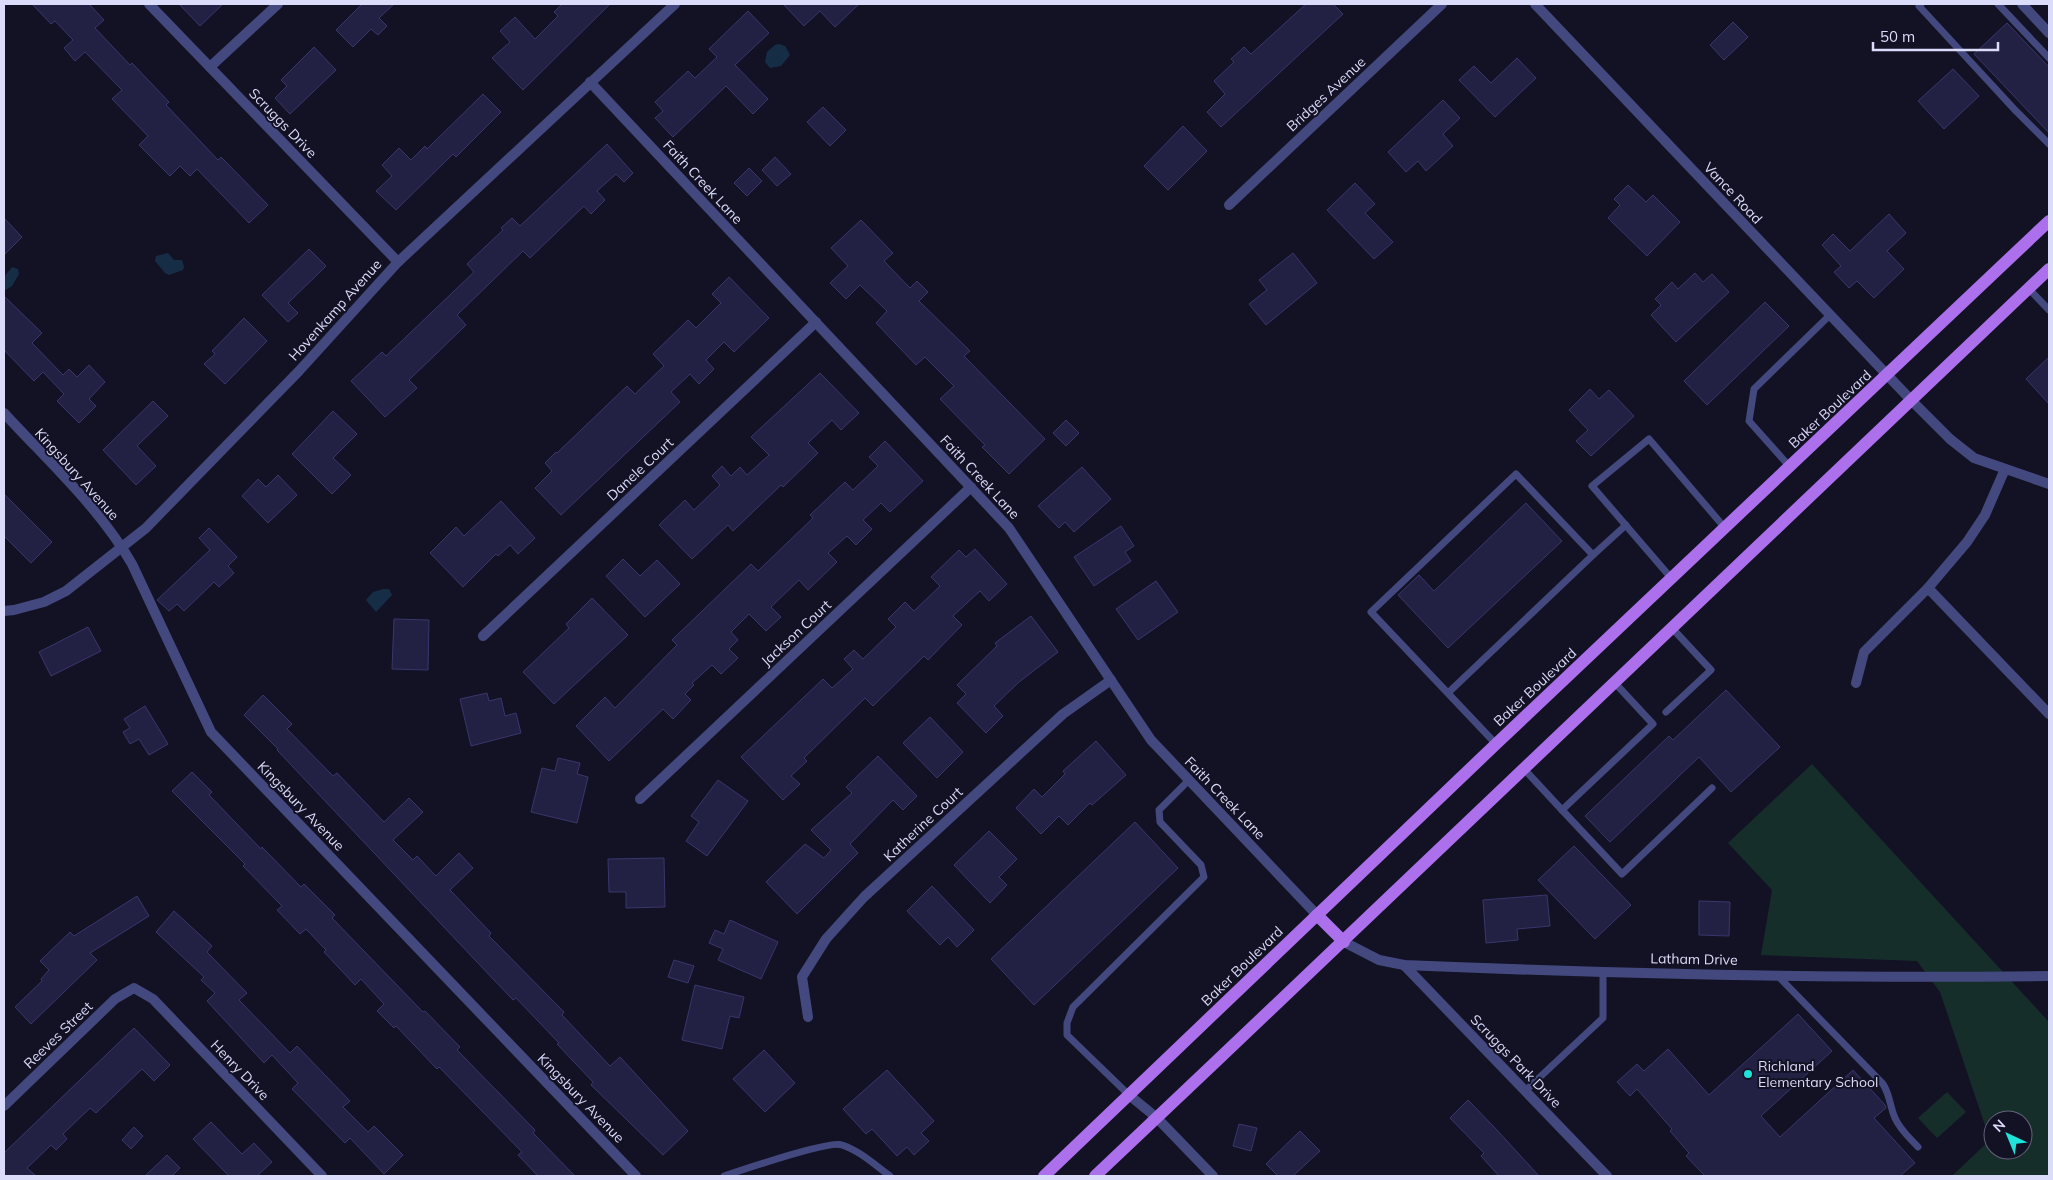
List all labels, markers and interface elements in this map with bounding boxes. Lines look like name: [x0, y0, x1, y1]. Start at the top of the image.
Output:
scale bar: [1873, 20, 1998, 52]
text: 50 m: [1880, 27, 1915, 46]
street label: Bridges Avenue: [1283, 53, 1369, 135]
street label: Scruggs Drive: [245, 84, 321, 162]
street label: Faith Creek Lane: [659, 136, 747, 228]
street label: Vance Road: [1700, 158, 1766, 228]
street label: Hovenkamp Avenue: [285, 256, 385, 364]
street label: Baker Boulevard: [1785, 366, 1875, 452]
street label: Kingsbury Avenue: [31, 424, 123, 524]
street label: Faith Creek Lane: [936, 431, 1024, 523]
street label: Danele Court: [603, 433, 677, 504]
street label: Jackson Court: [757, 596, 835, 670]
street label: Baker Boulevard: [1490, 644, 1580, 730]
street label: Faith Creek Lane: [1181, 753, 1269, 843]
street label: Kingsbury Avenue: [254, 757, 348, 855]
street label: Katherine Court: [880, 783, 966, 865]
street label: Baker Boulevard: [1197, 922, 1287, 1010]
street label: Latham Drive: [1650, 949, 1738, 969]
street label: Reeves Street: [20, 998, 96, 1072]
street label: Scruggs Park Drive: [1467, 1010, 1565, 1112]
street label: Henry Drive: [207, 1036, 273, 1104]
street label: Kingsbury Avenue: [534, 1049, 628, 1147]
place label: Richland Elementary School: [1758, 1057, 1878, 1091]
marker: Richland Elementary School: [1742, 1068, 1754, 1080]
north arrow: [1983, 1110, 2033, 1160]
text: N: [1989, 1116, 2009, 1136]

